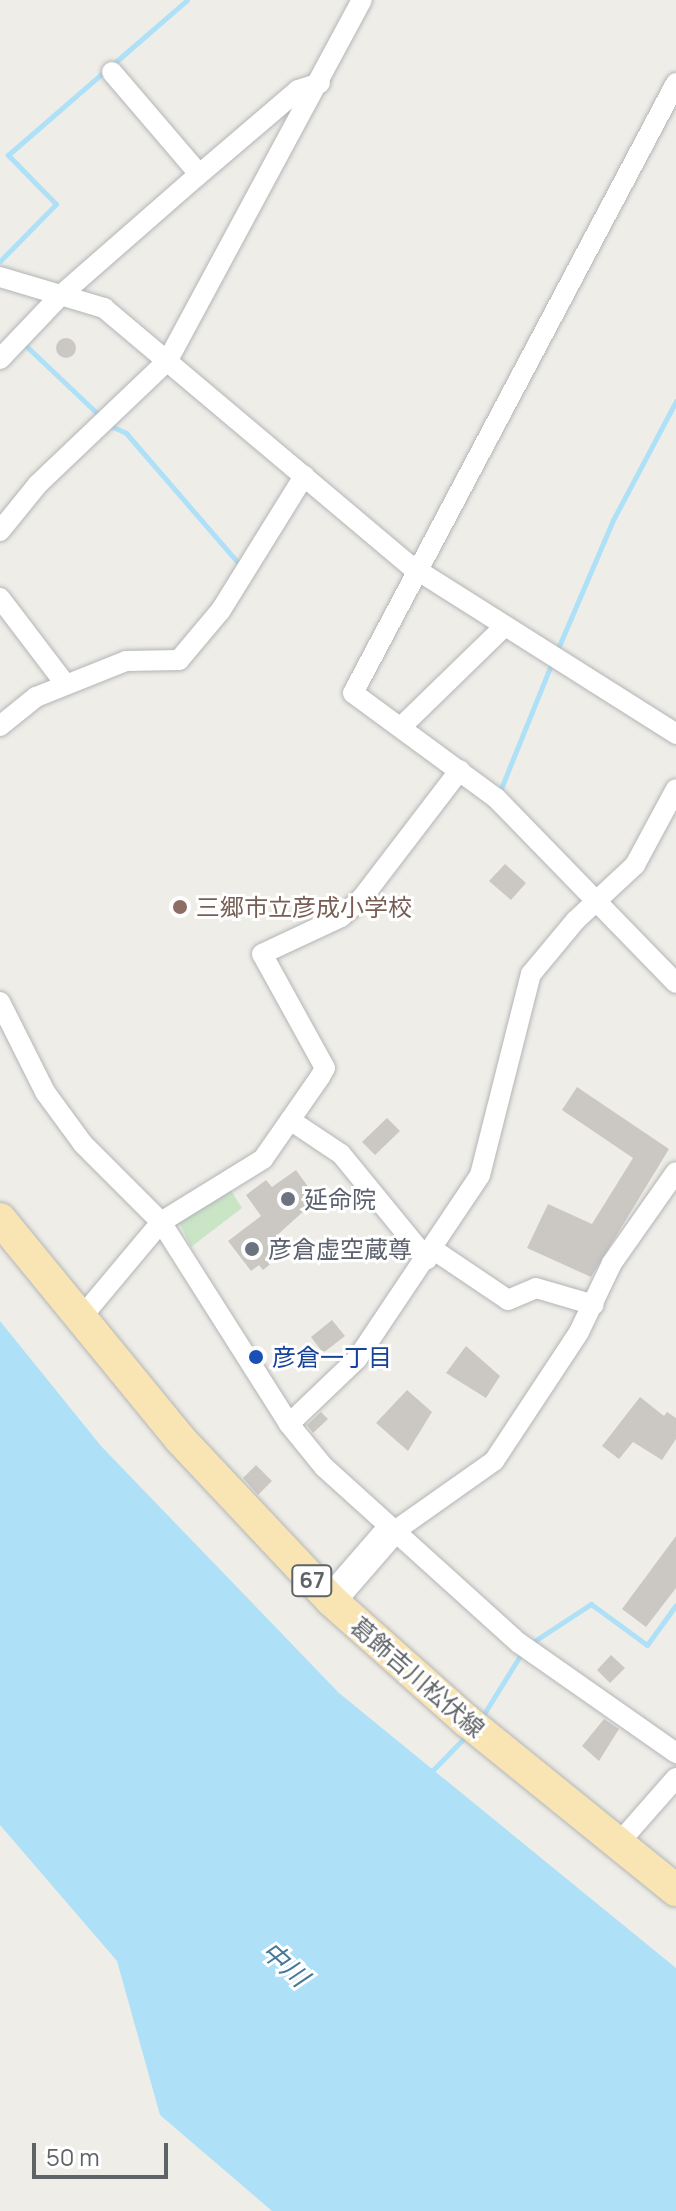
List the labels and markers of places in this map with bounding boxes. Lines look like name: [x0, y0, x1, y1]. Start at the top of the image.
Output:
place label: 三郷市立彦成小学校: [196, 893, 412, 921]
marker: 三郷市立彦成小学校: [171, 898, 189, 916]
place label: 延命院: [304, 1185, 376, 1213]
marker: 延命院: [279, 1190, 297, 1208]
place label: 彦倉虚空蔵尊: [268, 1235, 412, 1263]
marker: 彦倉虚空蔵尊: [243, 1240, 261, 1258]
place label: 彦倉一丁目: [272, 1343, 392, 1371]
marker: 彦倉一丁目: [247, 1348, 265, 1366]

